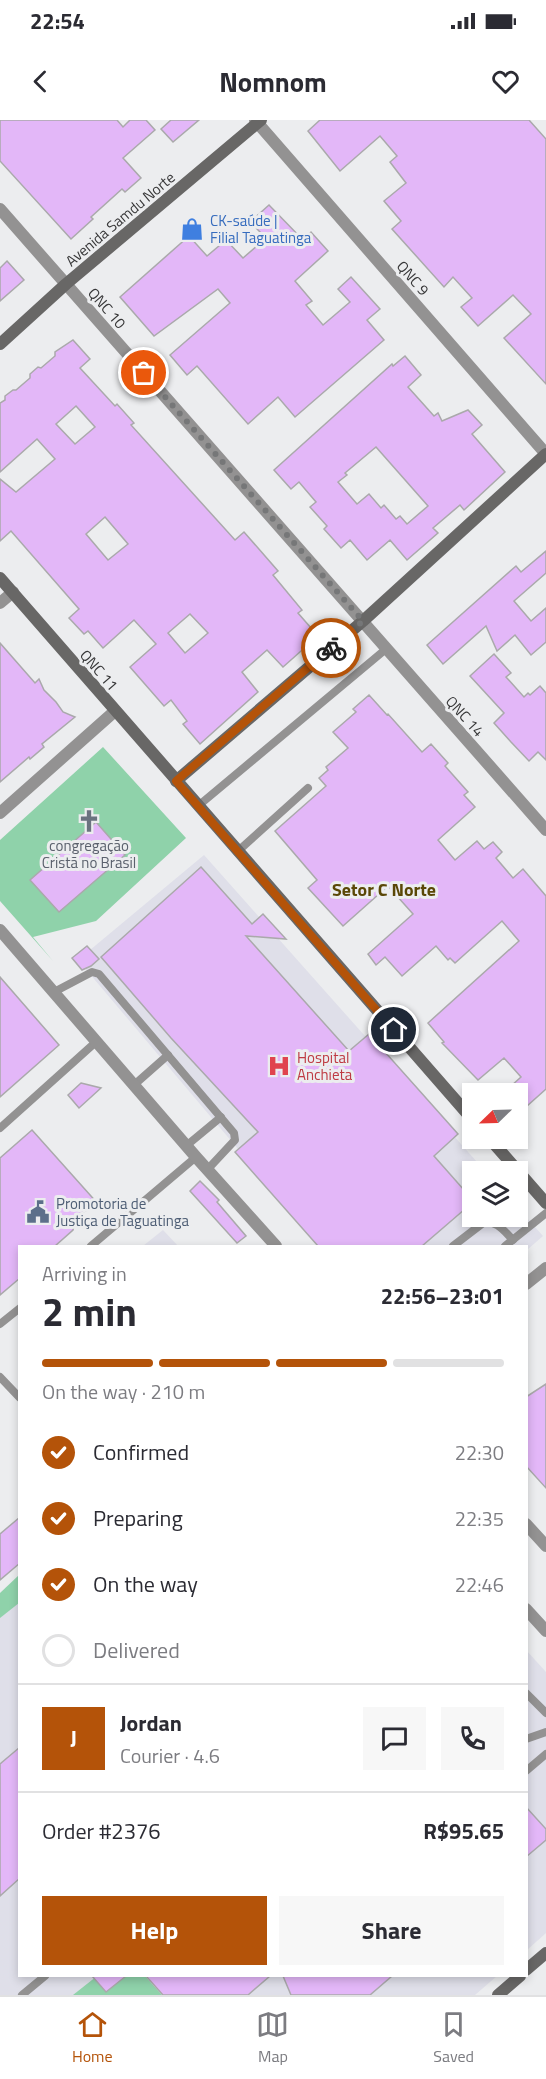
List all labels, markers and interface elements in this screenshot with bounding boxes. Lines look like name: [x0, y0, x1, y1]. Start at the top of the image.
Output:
text: 22:54: [30, 4, 85, 38]
text: Nomnom: [219, 61, 327, 102]
icon: back: [24, 65, 57, 98]
icon: heart: [489, 65, 522, 98]
street label: Avenida Samdu Norte: [60, 166, 180, 272]
place label: CK-saúde | Filial Taguatinga: [210, 209, 312, 249]
shop icon: CK-saúde | Filial Taguatinga: [179, 216, 205, 242]
street label: QNC 9: [391, 255, 435, 301]
street label: QNC 10: [82, 282, 132, 334]
pin: [118, 347, 169, 398]
icon: bag: [127, 356, 160, 389]
courier: [301, 618, 361, 678]
icon: bike: [315, 632, 348, 665]
street label: QNC 11: [74, 644, 124, 696]
street label: QNC 14: [440, 690, 490, 742]
church icon: congregação Cristã no Brasil: [76, 808, 102, 834]
place label: congregação Cristã no Brasil: [42, 834, 136, 874]
district label: Setor C Norte: [332, 876, 436, 903]
pin: [368, 1004, 419, 1055]
icon: home: [377, 1013, 410, 1046]
place label: Hospital Anchieta: [297, 1046, 353, 1086]
hospital icon: Hospital Anchieta: [266, 1053, 292, 1079]
north arrow: [462, 1083, 528, 1149]
map controls: [462, 1083, 528, 1227]
button: layers: [462, 1161, 528, 1227]
place label: Promotoria de Justiça de Taguatinga: [56, 1192, 190, 1232]
public building icon: Promotoria de Justiça de Taguatinga: [25, 1199, 51, 1225]
text: Arriving in: [42, 1258, 127, 1289]
text: 22:56–23:01: [381, 1279, 504, 1313]
text: 2 min: [42, 1282, 137, 1341]
text: On the way · 210 m: [42, 1376, 205, 1407]
text: Confirmed: [93, 1435, 189, 1469]
icon: check: [42, 1436, 75, 1469]
text: 22:30: [455, 1437, 504, 1468]
text: Preparing: [93, 1501, 183, 1535]
icon: check: [42, 1502, 75, 1535]
text: 22:35: [455, 1503, 504, 1534]
text: On the way: [93, 1567, 198, 1601]
icon: check: [42, 1568, 75, 1601]
text: 22:46: [455, 1569, 504, 1600]
text: Delivered: [93, 1633, 180, 1667]
text: Jordan: [120, 1706, 182, 1740]
button: chat: [363, 1707, 426, 1770]
button: phone: [441, 1707, 504, 1770]
text: J: [70, 1721, 77, 1755]
text: Courier · 4.6: [120, 1740, 220, 1771]
text: Order #2376: [42, 1814, 161, 1848]
text: R$95.65: [423, 1814, 504, 1848]
button: Help: [42, 1896, 267, 1965]
button: Share: [279, 1896, 504, 1965]
tab: Home: [72, 2008, 113, 2068]
tab: Map: [256, 2008, 289, 2068]
tab: Saved: [433, 2008, 474, 2068]

